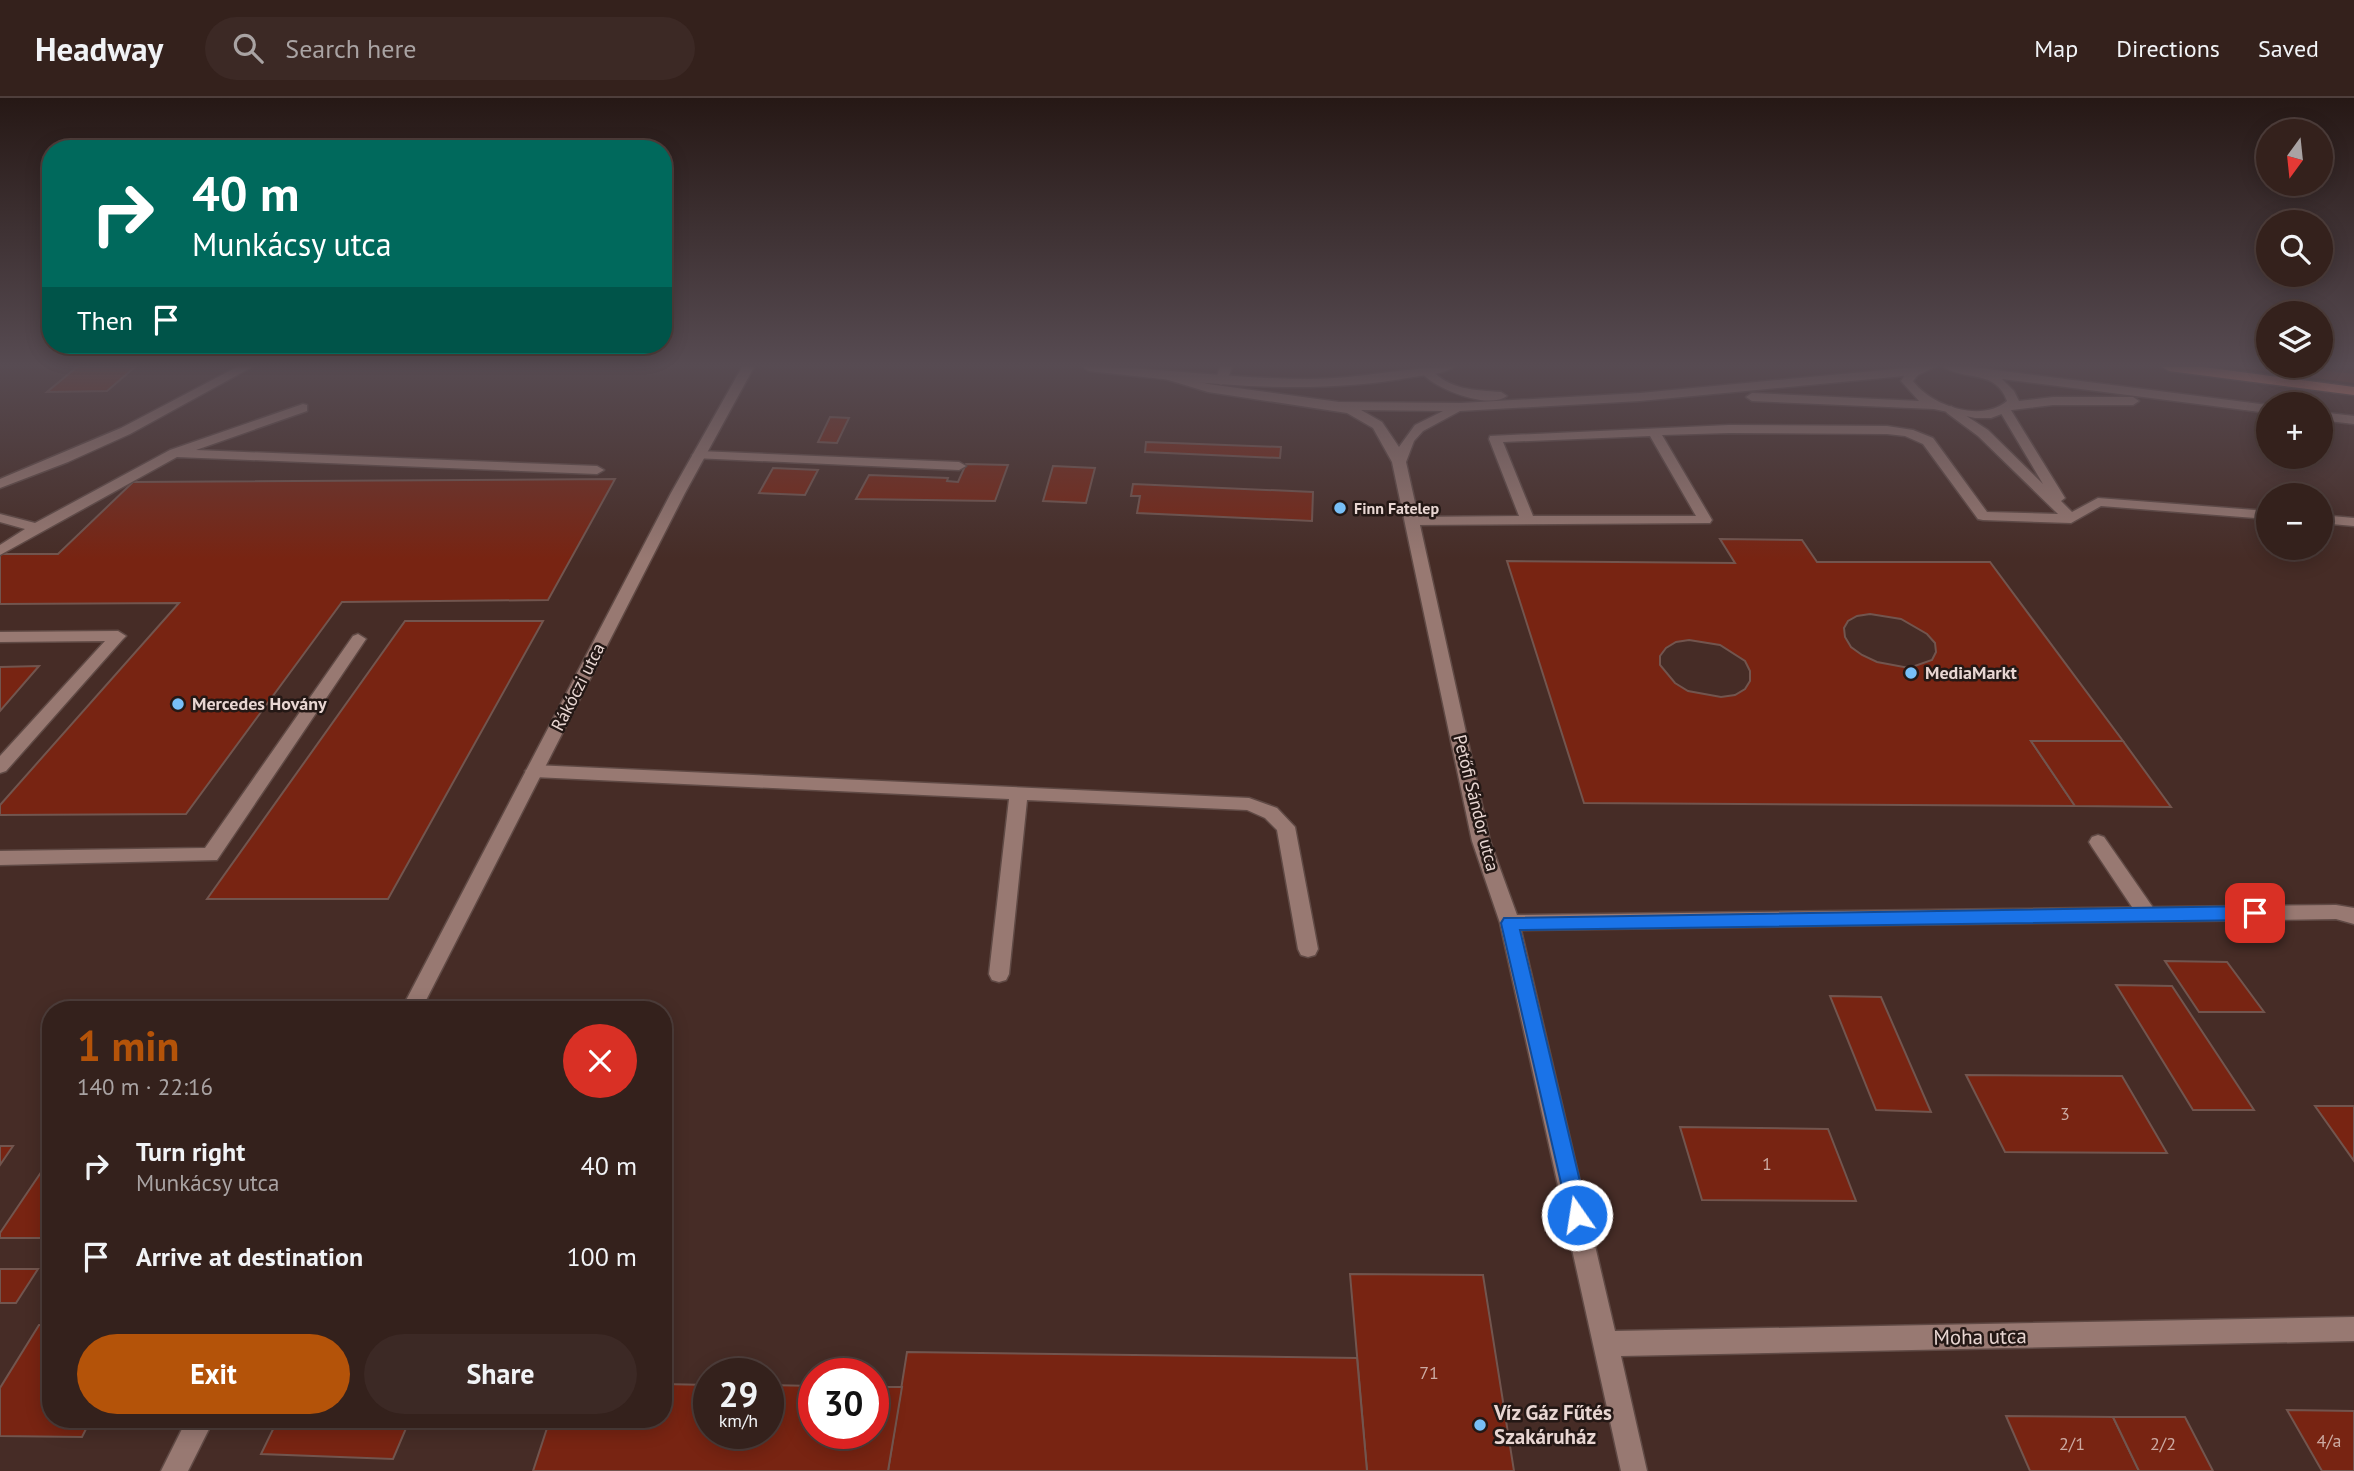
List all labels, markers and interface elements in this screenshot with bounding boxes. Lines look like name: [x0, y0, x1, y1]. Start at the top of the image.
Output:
search box: [205, 17, 695, 80]
text: Headway: [35, 27, 163, 70]
icon: search: [229, 29, 267, 67]
text: Search here: [285, 32, 416, 65]
text: Map: [2034, 33, 2078, 64]
text: Directions: [2116, 33, 2220, 64]
text: Saved: [2258, 33, 2319, 64]
north arrow: [2256, 119, 2333, 196]
map controls: [2256, 119, 2333, 560]
text: 40 m: [192, 161, 299, 225]
icon: right: [77, 168, 168, 259]
button: search: [2256, 210, 2333, 287]
text: Munkácsy utca: [192, 223, 392, 265]
icon: arrive: [147, 301, 185, 339]
button: layers: [2256, 301, 2333, 378]
text: Then: [77, 304, 133, 337]
button: +: [2256, 392, 2333, 469]
button: −: [2256, 483, 2333, 560]
place label: Finn Fatelep: [1354, 498, 1439, 518]
marker: Finn Fatelep: [1332, 500, 1348, 516]
street label: Rákóczi utca: [546, 639, 610, 735]
place label: MediaMarkt: [1925, 661, 2017, 684]
marker: MediaMarkt: [1903, 665, 1919, 681]
place label: Mercedes Hovány: [192, 692, 327, 715]
marker: Mercedes Hovány: [170, 696, 186, 712]
street label: Petőfi Sándor utca: [1448, 732, 1505, 874]
pin: [2225, 883, 2285, 943]
icon: arrive: [2236, 894, 2274, 932]
text: 1 min: [77, 1018, 179, 1073]
button: close: [563, 1024, 637, 1098]
text: 140 m · 22:16: [77, 1072, 213, 1101]
house number: 3: [2060, 1102, 2070, 1125]
text: Turn right: [136, 1135, 245, 1168]
icon: right: [77, 1147, 115, 1185]
text: 40 m: [581, 1149, 637, 1182]
house number: 1: [1762, 1152, 1772, 1175]
text: Munkácsy utca: [136, 1168, 279, 1197]
position arrow: [1540, 1178, 1614, 1252]
icon: arrive: [77, 1238, 115, 1276]
text: Arrive at destination: [136, 1240, 363, 1273]
text: 100 m: [566, 1240, 637, 1273]
street label: Moha utca: [1933, 1322, 2027, 1351]
button: Exit: [77, 1334, 350, 1414]
button: Share: [364, 1334, 637, 1414]
speed limit sign: 30: [798, 1358, 889, 1449]
house number: 71: [1419, 1361, 1439, 1384]
text: 29: [719, 1371, 758, 1417]
place label: Víz Gáz Fűtés Szakáruház: [1493, 1399, 1612, 1450]
text: km/h: [719, 1409, 758, 1432]
marker: Víz Gáz Fűtés Szakáruház: [1472, 1417, 1488, 1433]
house number: 4/a: [2316, 1429, 2342, 1452]
house number: 2/1: [2059, 1432, 2085, 1455]
house number: 2/2: [2150, 1432, 2176, 1455]

